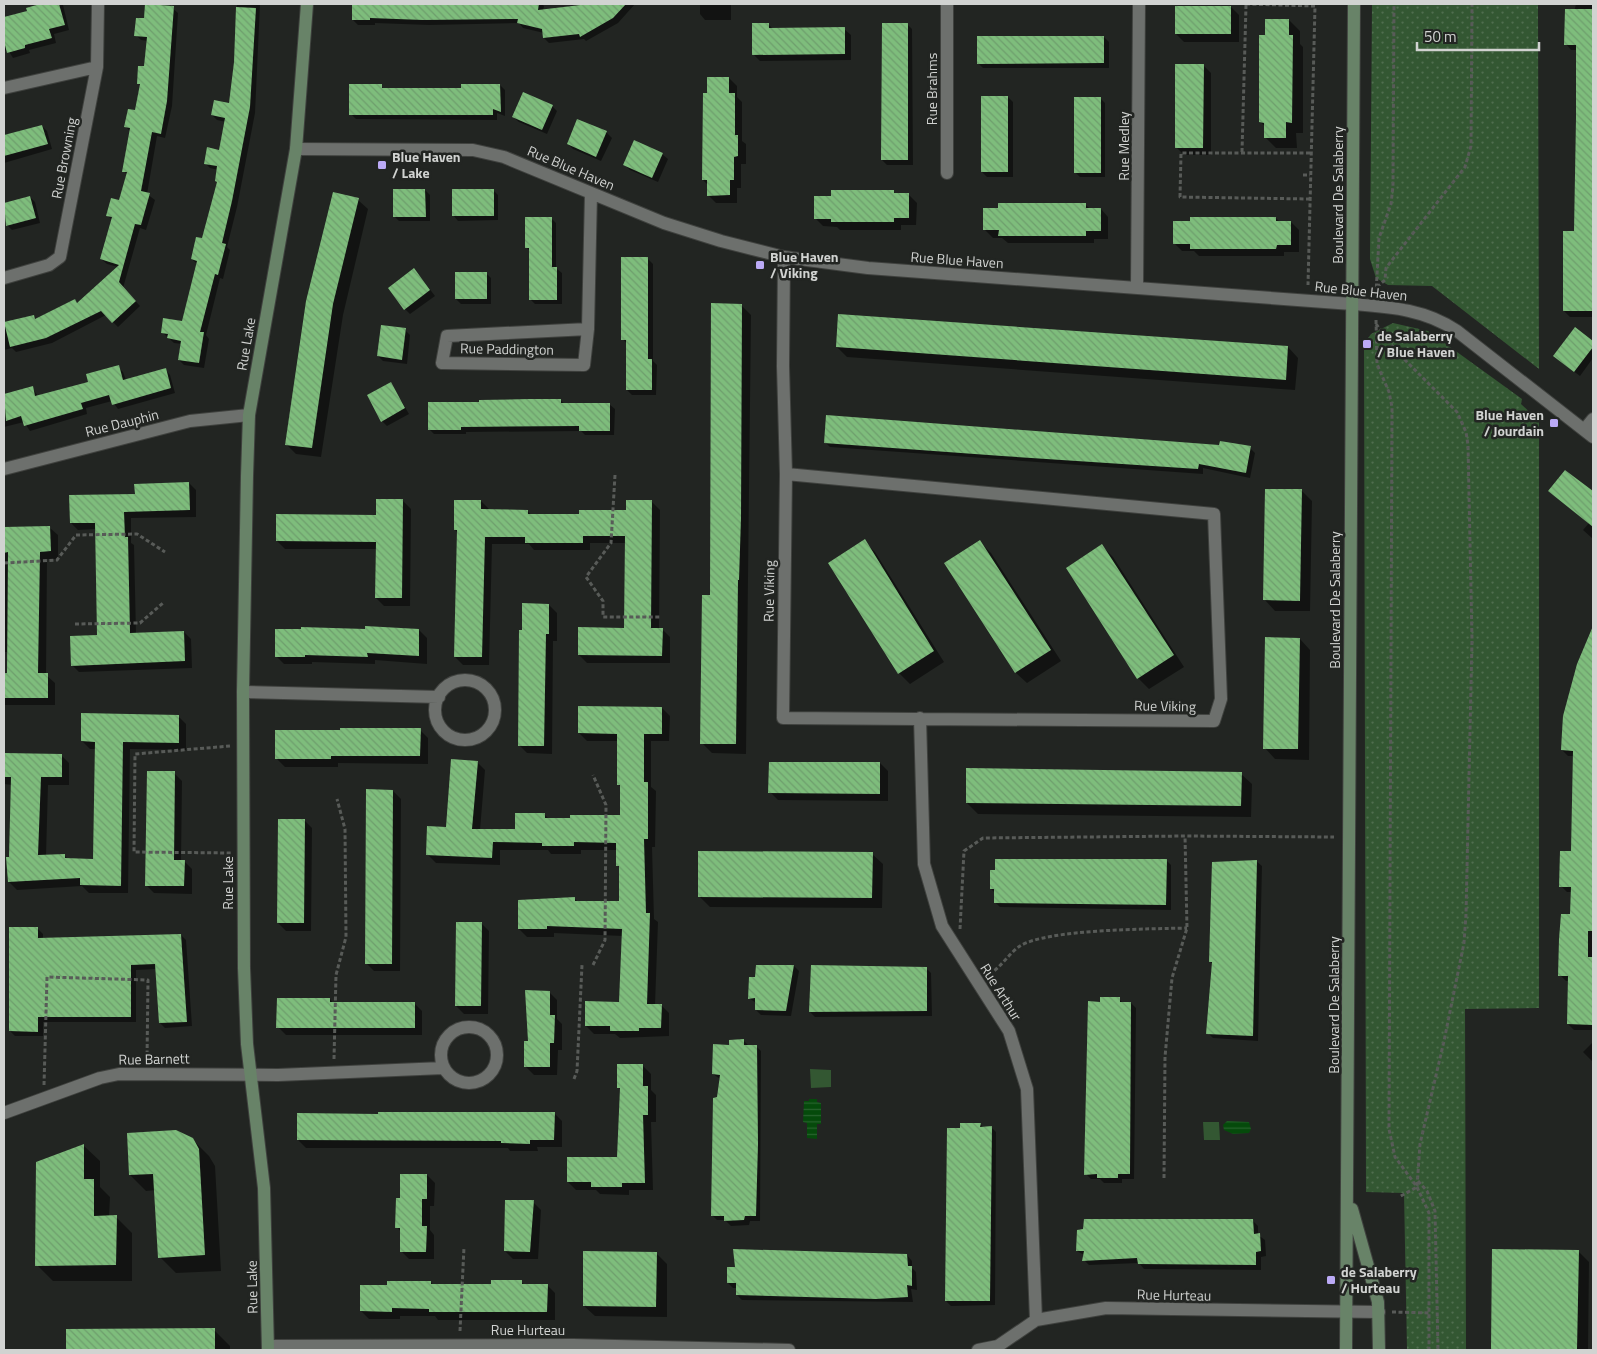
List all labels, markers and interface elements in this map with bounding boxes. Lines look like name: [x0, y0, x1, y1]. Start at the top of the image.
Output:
scale bar: [1417, 20, 1540, 52]
text: 50 m: [1424, 25, 1457, 48]
street label: Rue Brahms: [921, 53, 942, 125]
street label: Rue Medley: [1113, 111, 1134, 181]
street label: Rue Browning: [45, 115, 82, 201]
street label: Boulevard De Salaberry: [1327, 126, 1348, 264]
street label: Rue Blue Haven: [524, 140, 618, 195]
place label: Blue Haven / Lake: [392, 146, 461, 183]
marker: Blue Haven / Lake: [376, 159, 388, 171]
place label: Blue Haven / Viking: [770, 246, 839, 283]
street label: Rue Blue Haven: [910, 246, 1004, 273]
marker: Blue Haven / Viking: [754, 259, 766, 271]
street label: Rue Blue Haven: [1314, 275, 1408, 306]
street label: Rue Lake: [231, 316, 260, 372]
place label: de Salaberry / Blue Haven: [1377, 325, 1455, 362]
street label: Rue Paddington: [460, 337, 554, 360]
marker: de Salaberry / Blue Haven: [1361, 338, 1373, 350]
street label: Rue Dauphin: [83, 403, 161, 442]
place label: Blue Haven / Jourdain: [1475, 404, 1544, 441]
marker: Blue Haven / Jourdain: [1548, 417, 1560, 429]
street label: Boulevard De Salaberry: [1324, 531, 1345, 669]
street label: Rue Viking: [757, 560, 780, 622]
street label: Rue Viking: [1134, 694, 1196, 717]
street label: Rue Lake: [217, 856, 238, 910]
street label: Boulevard De Salaberry: [1323, 936, 1344, 1074]
street label: Rue Arthur: [976, 959, 1027, 1025]
street label: Rue Barnett: [118, 1047, 190, 1070]
street label: Rue Lake: [241, 1260, 262, 1314]
place label: de Salaberry / Hurteau: [1341, 1261, 1417, 1298]
marker: de Salaberry / Hurteau: [1325, 1274, 1337, 1286]
street label: Rue Hurteau: [1137, 1283, 1211, 1306]
street label: Rue Hurteau: [491, 1319, 565, 1340]

